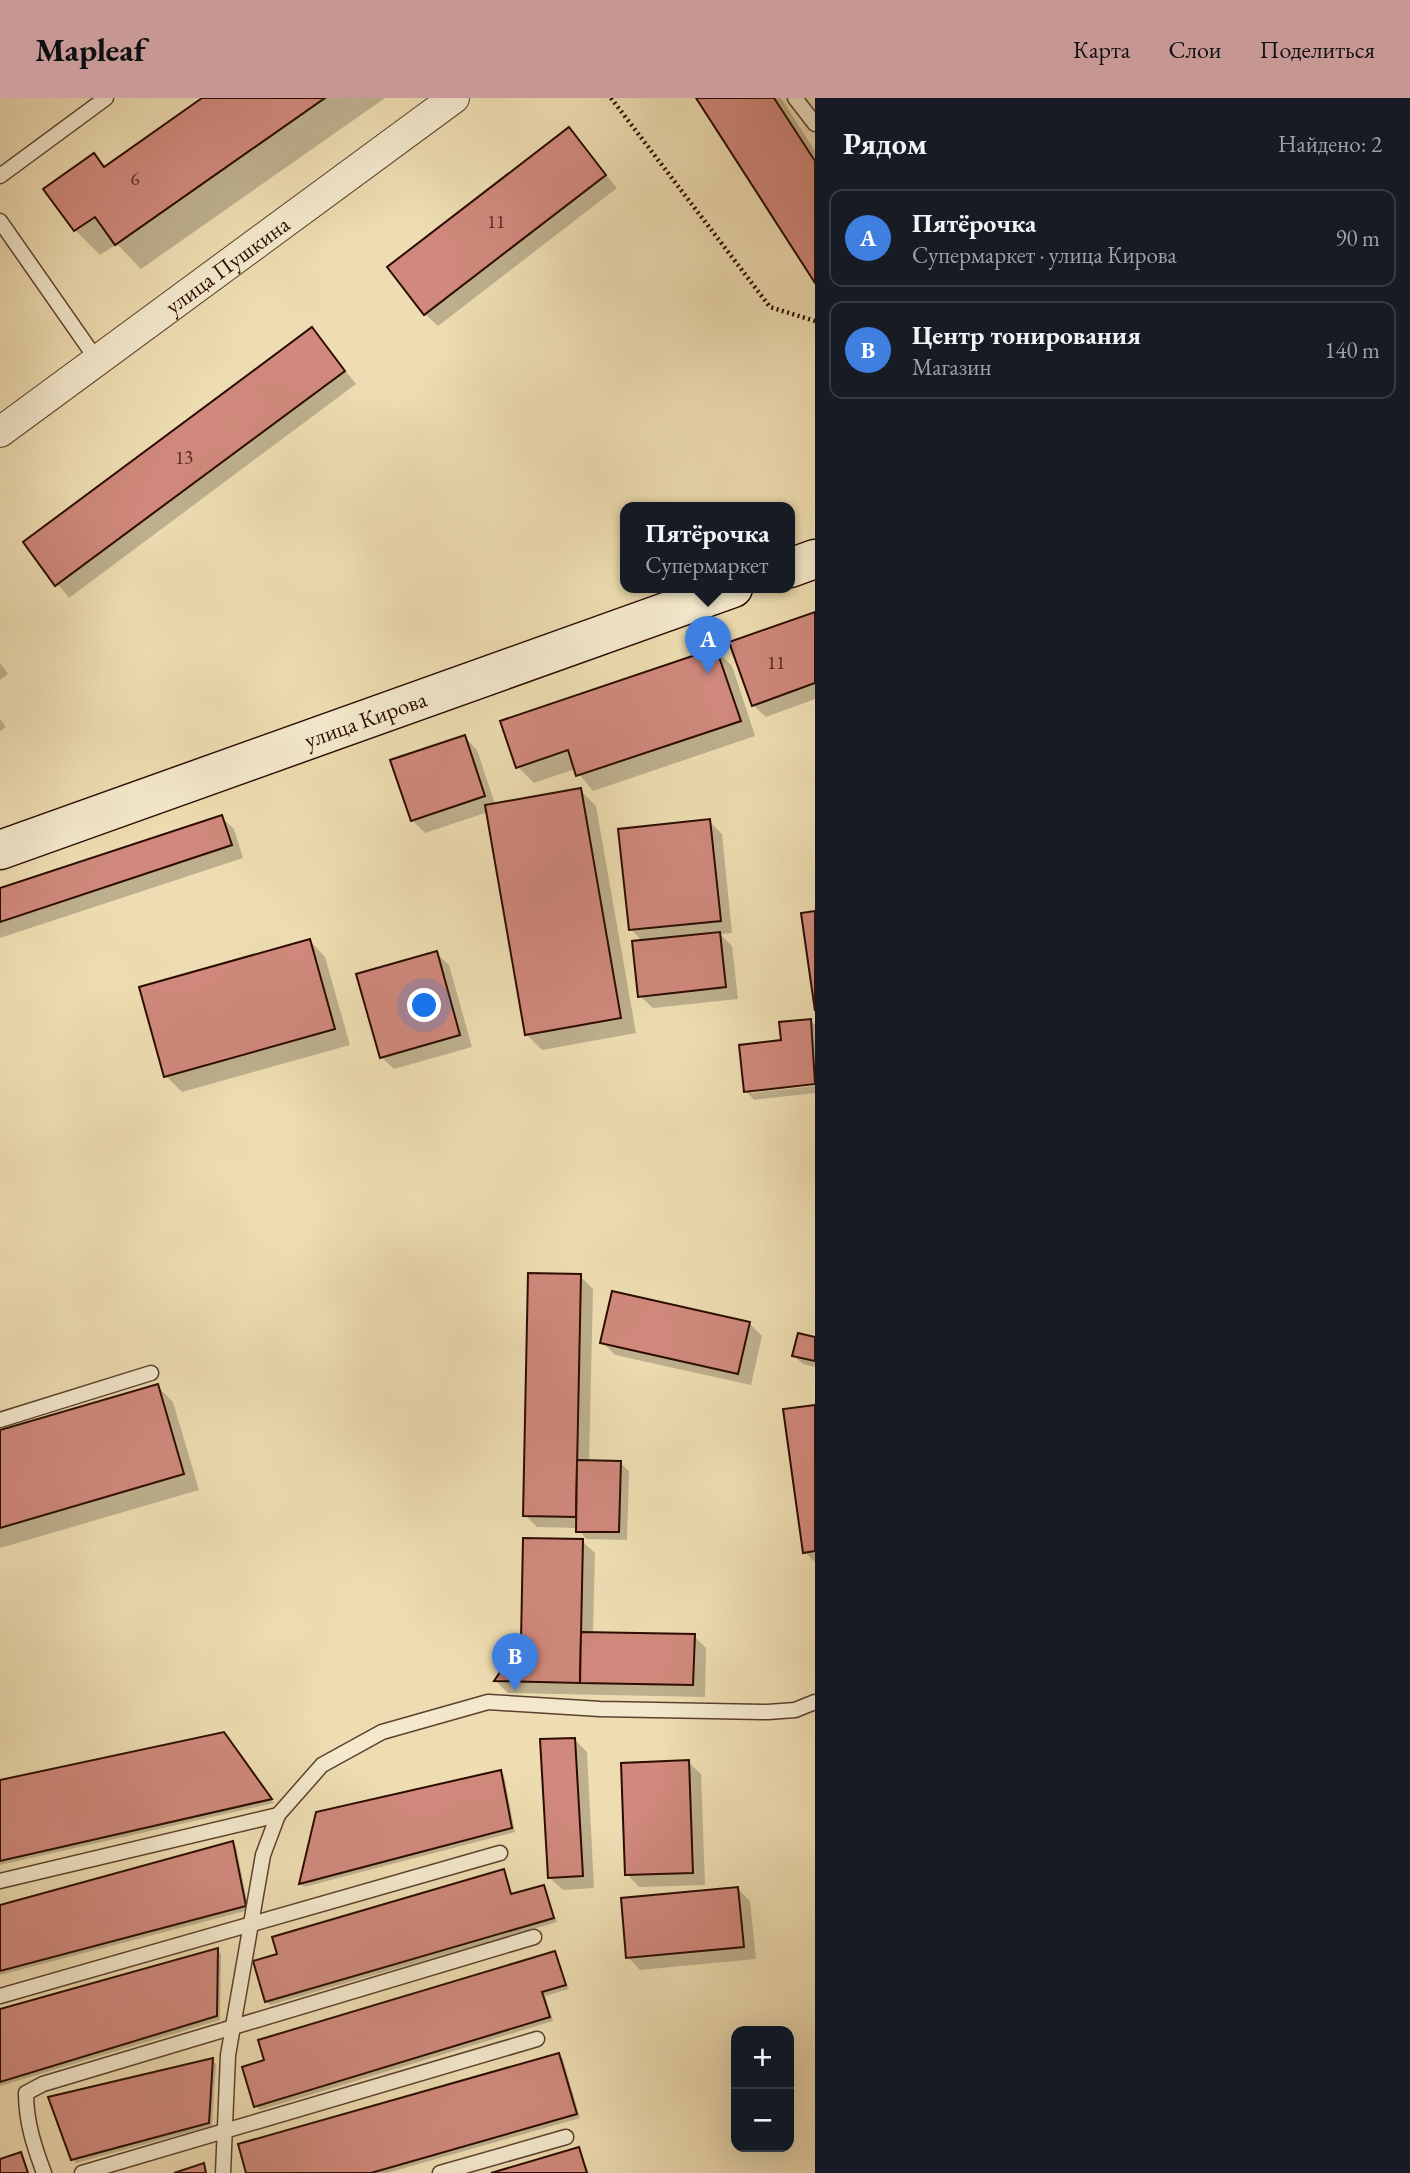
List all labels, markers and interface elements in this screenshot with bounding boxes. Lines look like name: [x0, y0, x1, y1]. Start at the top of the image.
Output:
text: Mapleaf: [35, 28, 146, 71]
text: Карта: [1073, 34, 1130, 65]
text: Слои: [1168, 34, 1222, 65]
text: Поделиться: [1260, 34, 1375, 65]
text: Рядом: [843, 124, 927, 163]
text: Найдено: 2: [1278, 129, 1382, 159]
house number: 6: [130, 166, 140, 191]
text: Пятёрочка: [912, 206, 1036, 240]
street label: улица Пушкина: [159, 209, 296, 321]
house number: 11: [487, 209, 505, 234]
text: A: [860, 223, 876, 253]
text: 90 m: [1335, 223, 1380, 253]
text: Супермаркет · улица Кирова: [912, 240, 1177, 270]
text: Центр тонирования: [912, 318, 1141, 352]
text: B: [861, 335, 875, 365]
text: 140 m: [1324, 335, 1380, 365]
text: Магазин: [912, 352, 991, 382]
house number: 13: [175, 445, 193, 470]
popup: [620, 502, 795, 593]
text: Пятёрочка: [645, 516, 770, 550]
text: Супермаркет: [645, 550, 768, 580]
pin: A: [685, 616, 731, 674]
house number: 11: [767, 650, 785, 675]
street label: улица Кирова: [300, 683, 431, 755]
your location: [407, 988, 441, 1022]
pin: B: [492, 1633, 538, 1691]
map controls: [731, 2026, 794, 2152]
button: +: [731, 2026, 794, 2089]
button: −: [731, 2089, 794, 2152]

